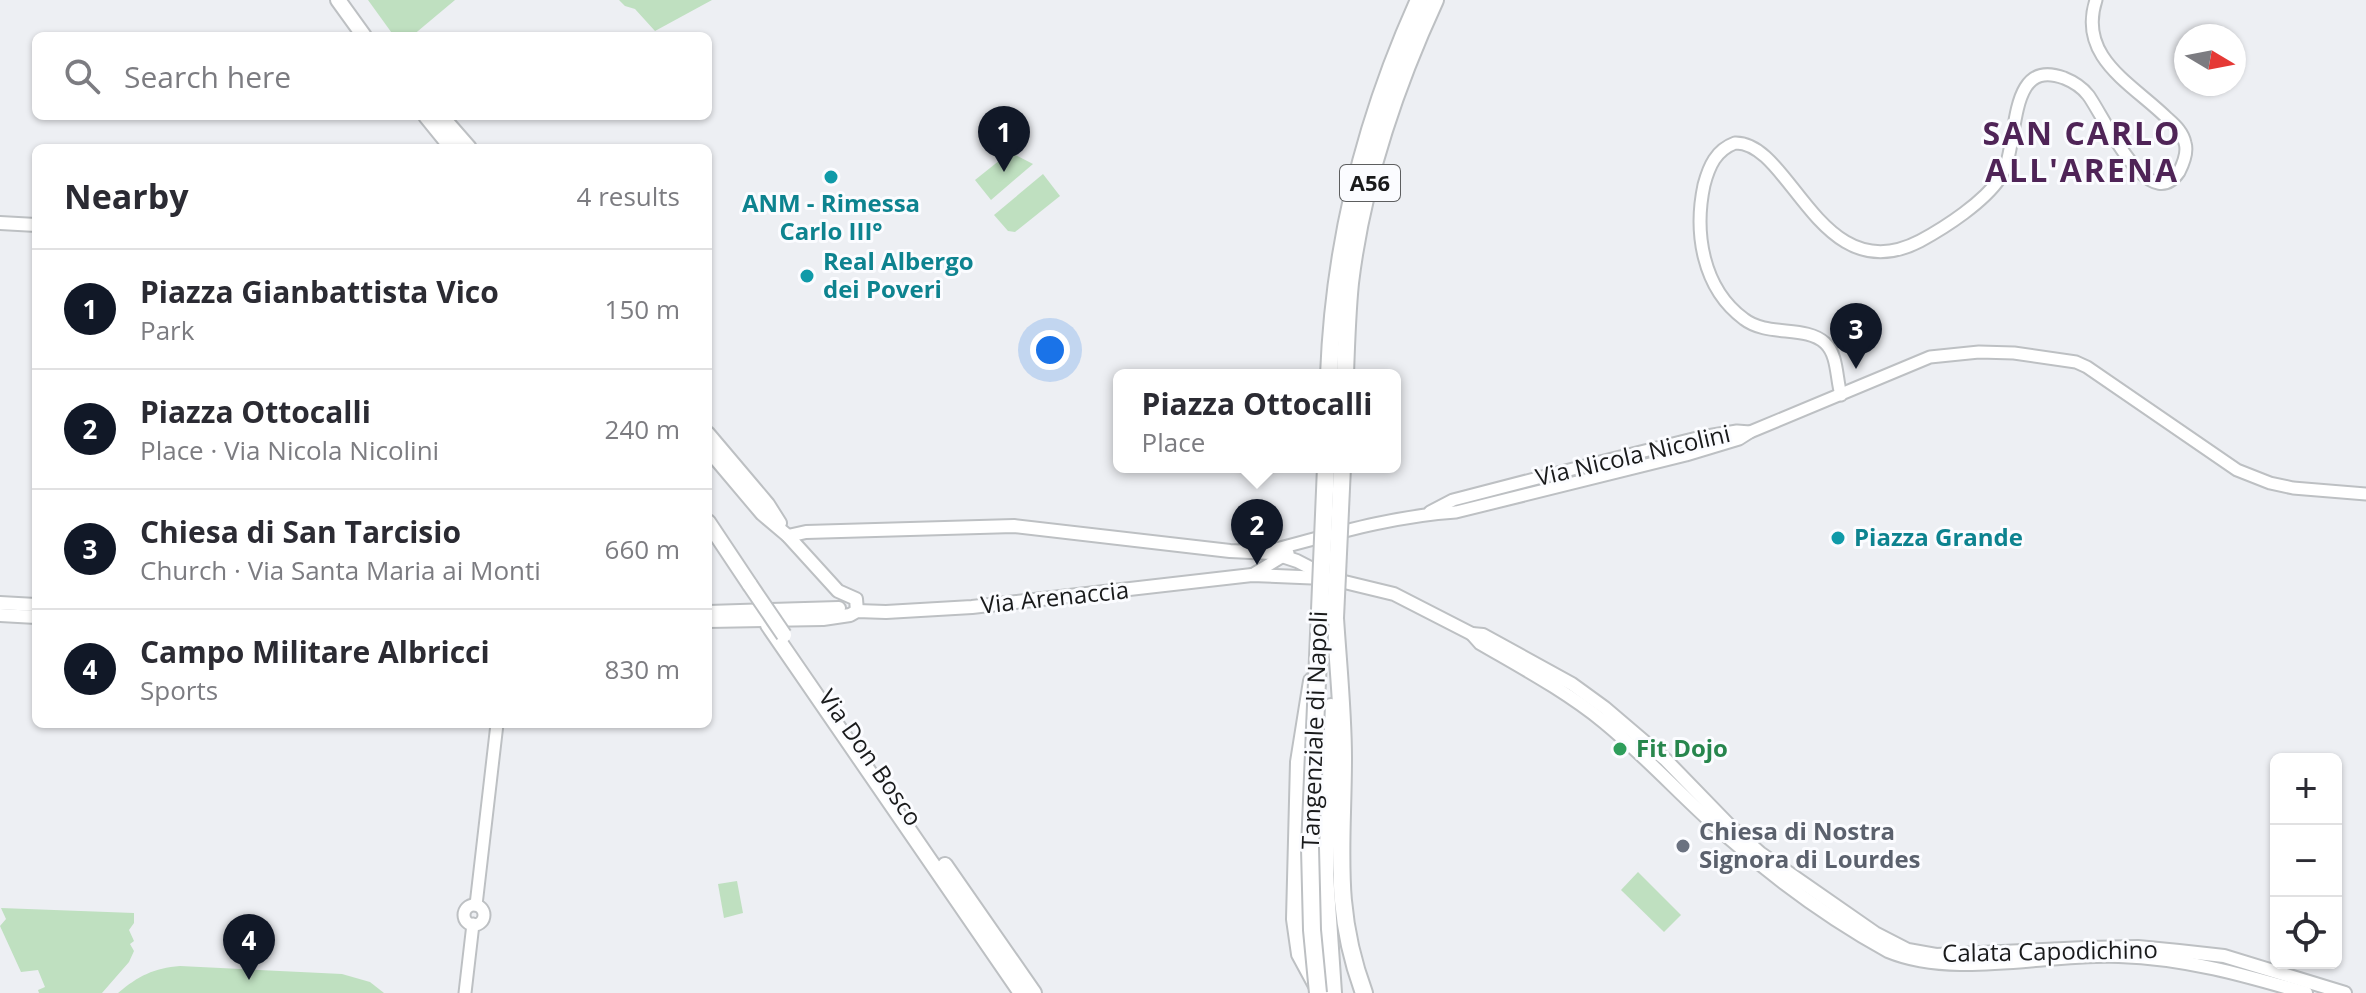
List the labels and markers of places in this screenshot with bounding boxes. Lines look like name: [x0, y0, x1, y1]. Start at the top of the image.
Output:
pin: 1: [978, 106, 1030, 172]
marker: ANM - Rimessa Carlo III°: [822, 168, 840, 186]
place label: ANM - Rimessa Carlo III°: [742, 186, 920, 247]
place label: Real Albergo dei Poveri: [823, 244, 974, 305]
marker: Real Albergo dei Poveri: [798, 267, 816, 285]
pin: 3: [1830, 303, 1882, 369]
pin: 2: [1231, 499, 1283, 565]
place label: Piazza Grande: [1854, 520, 2023, 553]
marker: Piazza Grande: [1829, 529, 1847, 547]
place label: Fit Dojo: [1636, 731, 1728, 764]
marker: Fit Dojo: [1611, 740, 1629, 758]
place label: Chiesa di Nostra Signora di Lourdes: [1699, 814, 1921, 875]
marker: Chiesa di Nostra Signora di Lourdes: [1674, 837, 1692, 855]
pin: 4: [223, 914, 275, 980]

